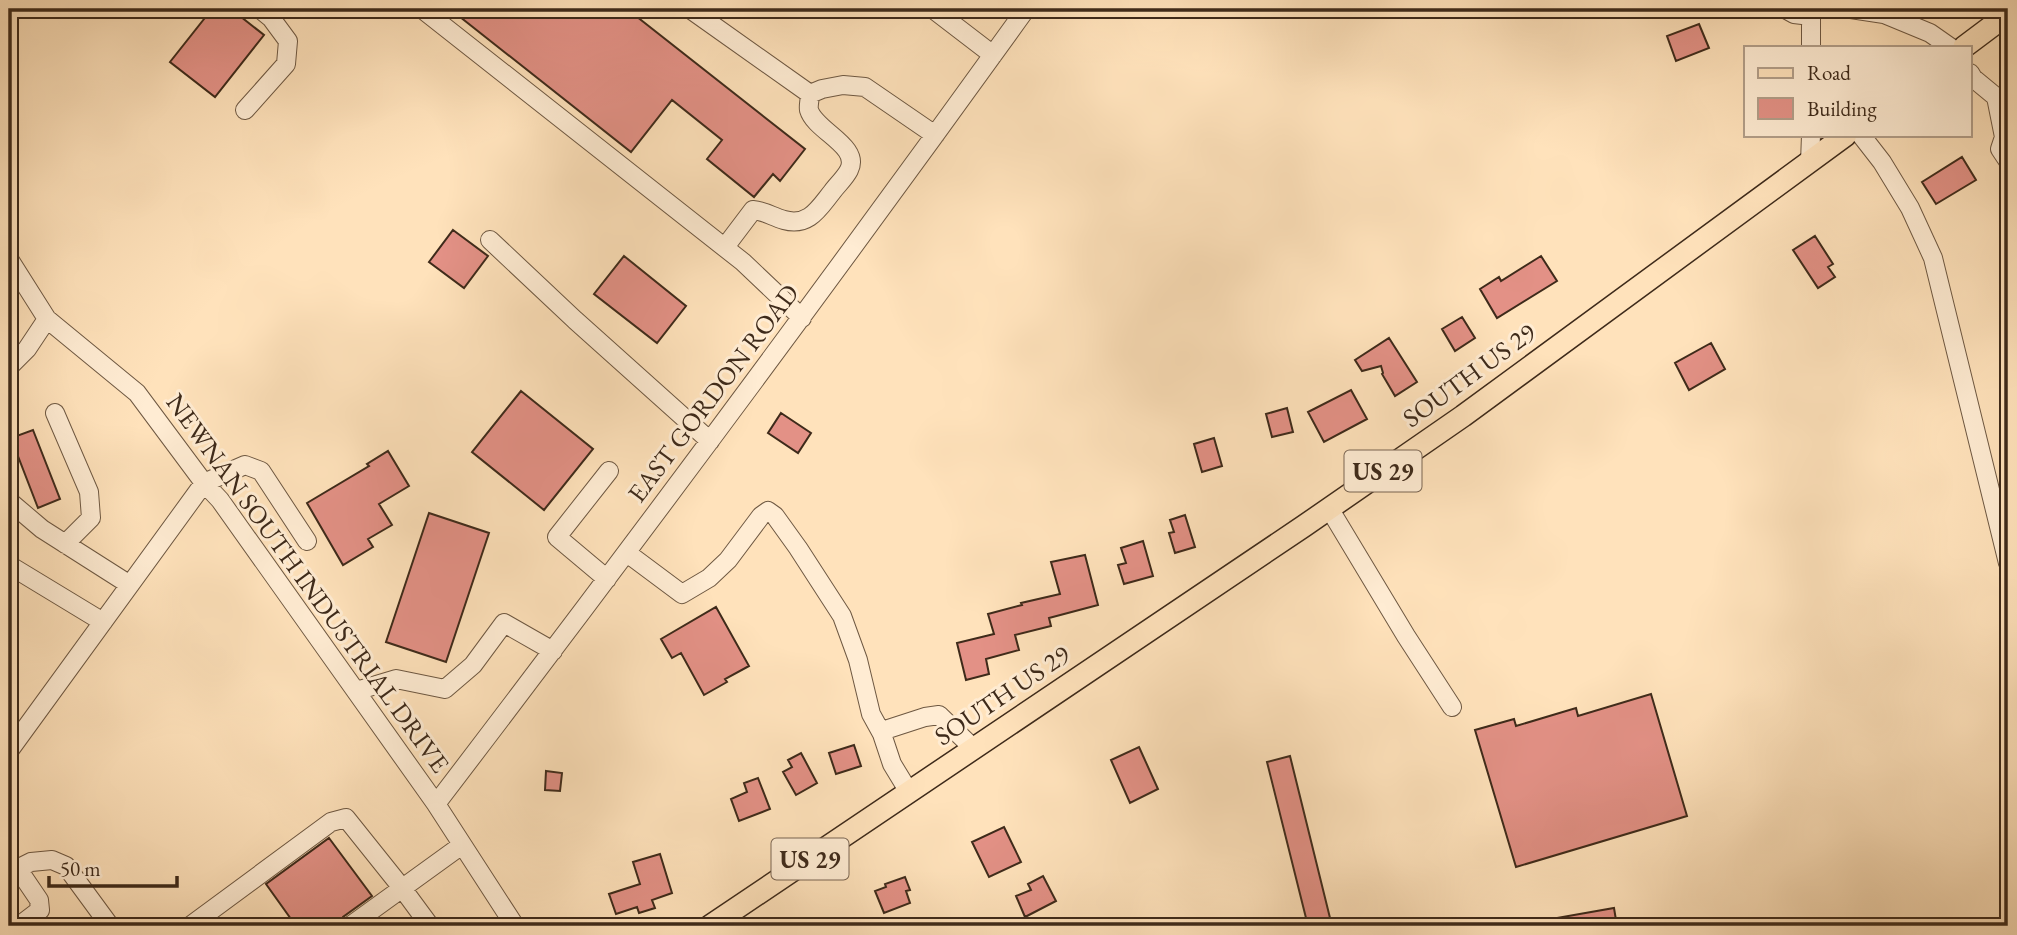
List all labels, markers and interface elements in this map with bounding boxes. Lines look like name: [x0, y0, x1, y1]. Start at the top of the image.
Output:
legend: [1744, 46, 1972, 136]
text: Road: [1807, 59, 1851, 86]
text: Building: [1807, 95, 1877, 122]
street label: EAST GORDON ROAD: [620, 277, 806, 509]
street label: SOUTH US 29: [1396, 315, 1543, 435]
street label: NEWNAN SOUTH INDUSTRIAL DRIVE: [159, 387, 457, 780]
road number: US 29: [1344, 450, 1422, 492]
street label: SOUTH US 29: [928, 637, 1077, 753]
road number: US 29: [772, 838, 848, 880]
scale bar: [49, 844, 177, 888]
text: 50 m: [60, 855, 101, 882]

